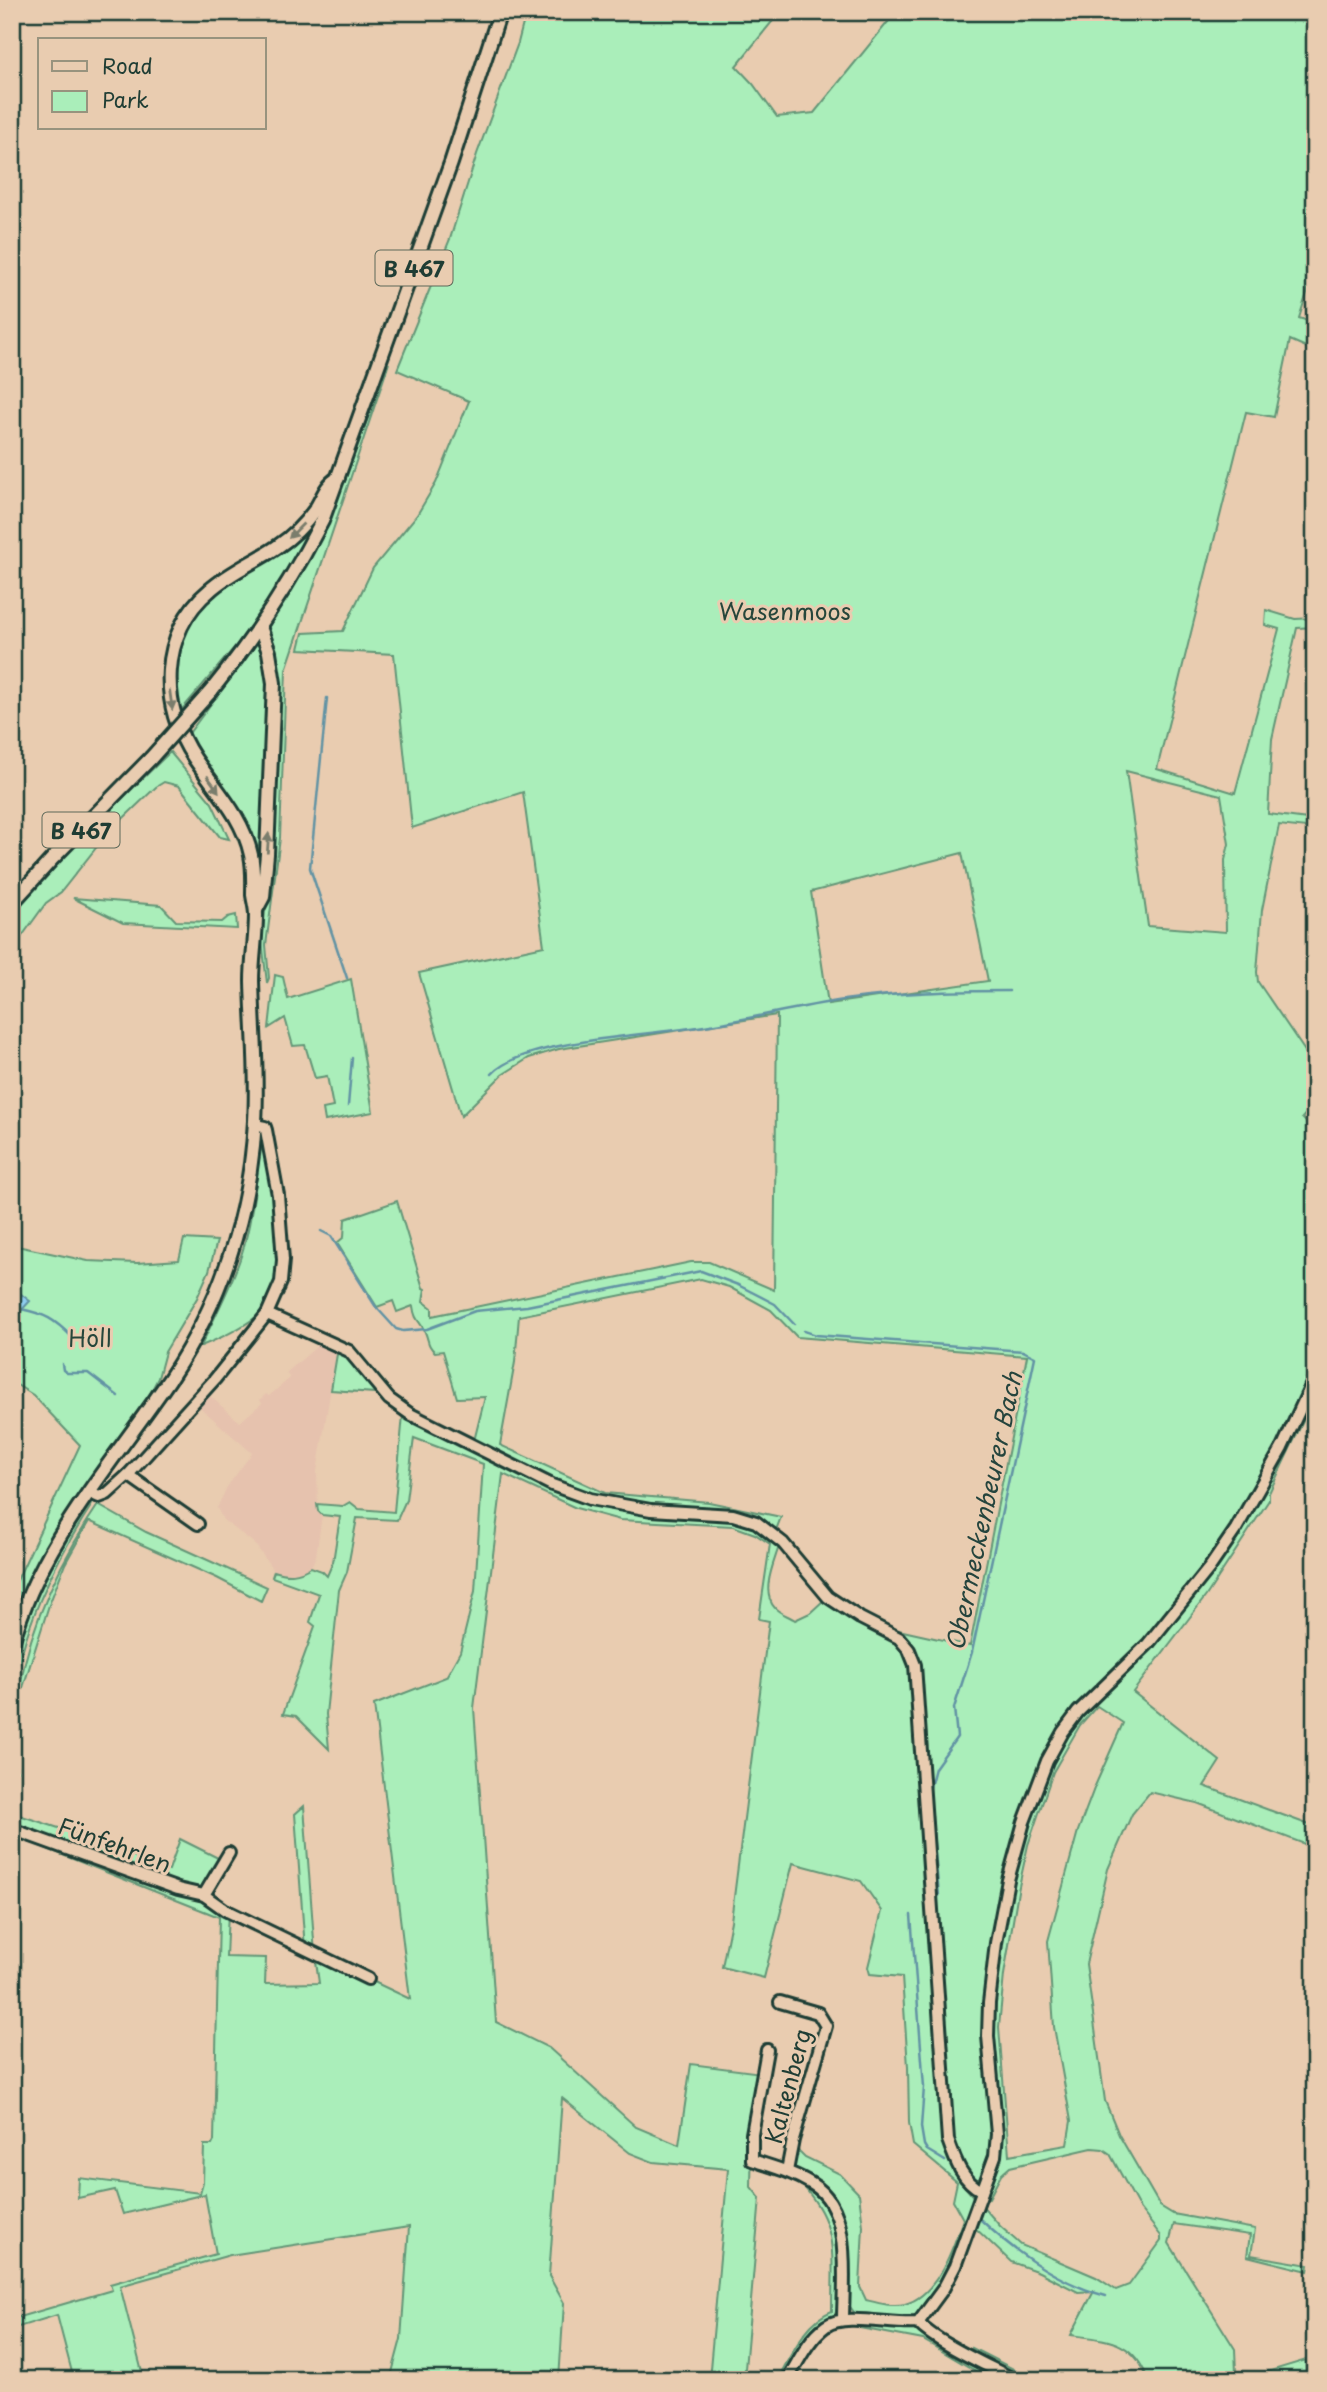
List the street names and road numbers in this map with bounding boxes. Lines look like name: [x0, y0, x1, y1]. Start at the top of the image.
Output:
road number: B 467: [376, 250, 452, 286]
road number: B 467: [42, 812, 119, 848]
street label: Fünfehrlen: [53, 1807, 177, 1881]
street label: Kaltenberg: [755, 2025, 819, 2147]

